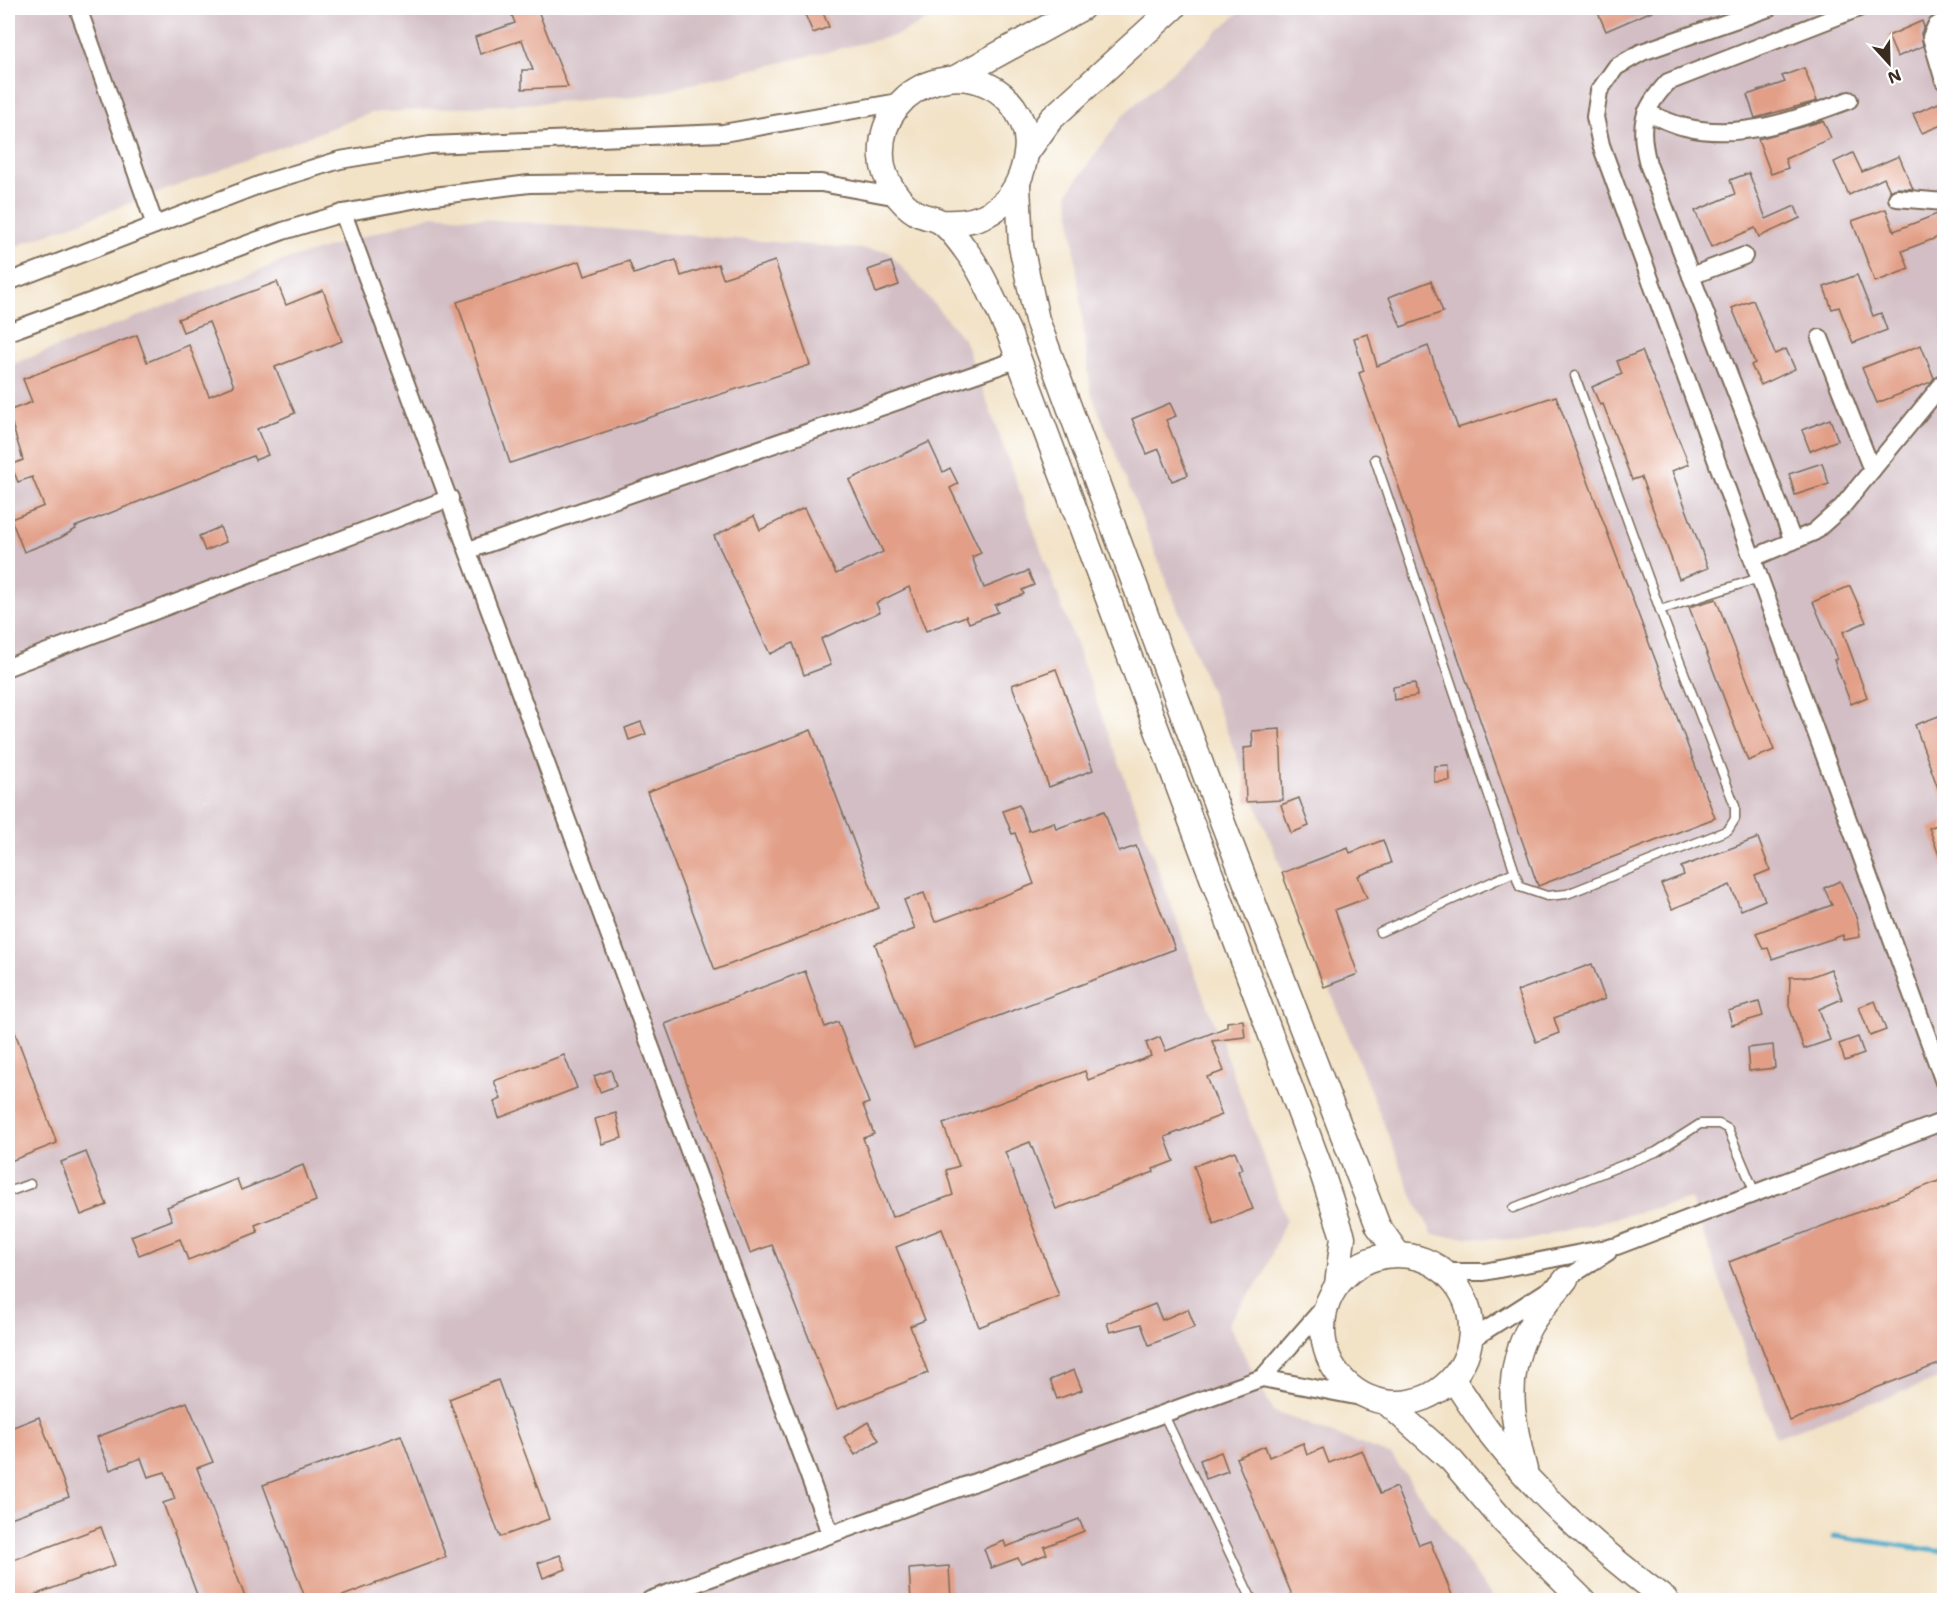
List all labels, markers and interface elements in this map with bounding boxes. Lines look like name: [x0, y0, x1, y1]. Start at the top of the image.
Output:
north arrow: [1859, 33, 1919, 93]
text: N: [1885, 64, 1904, 89]

